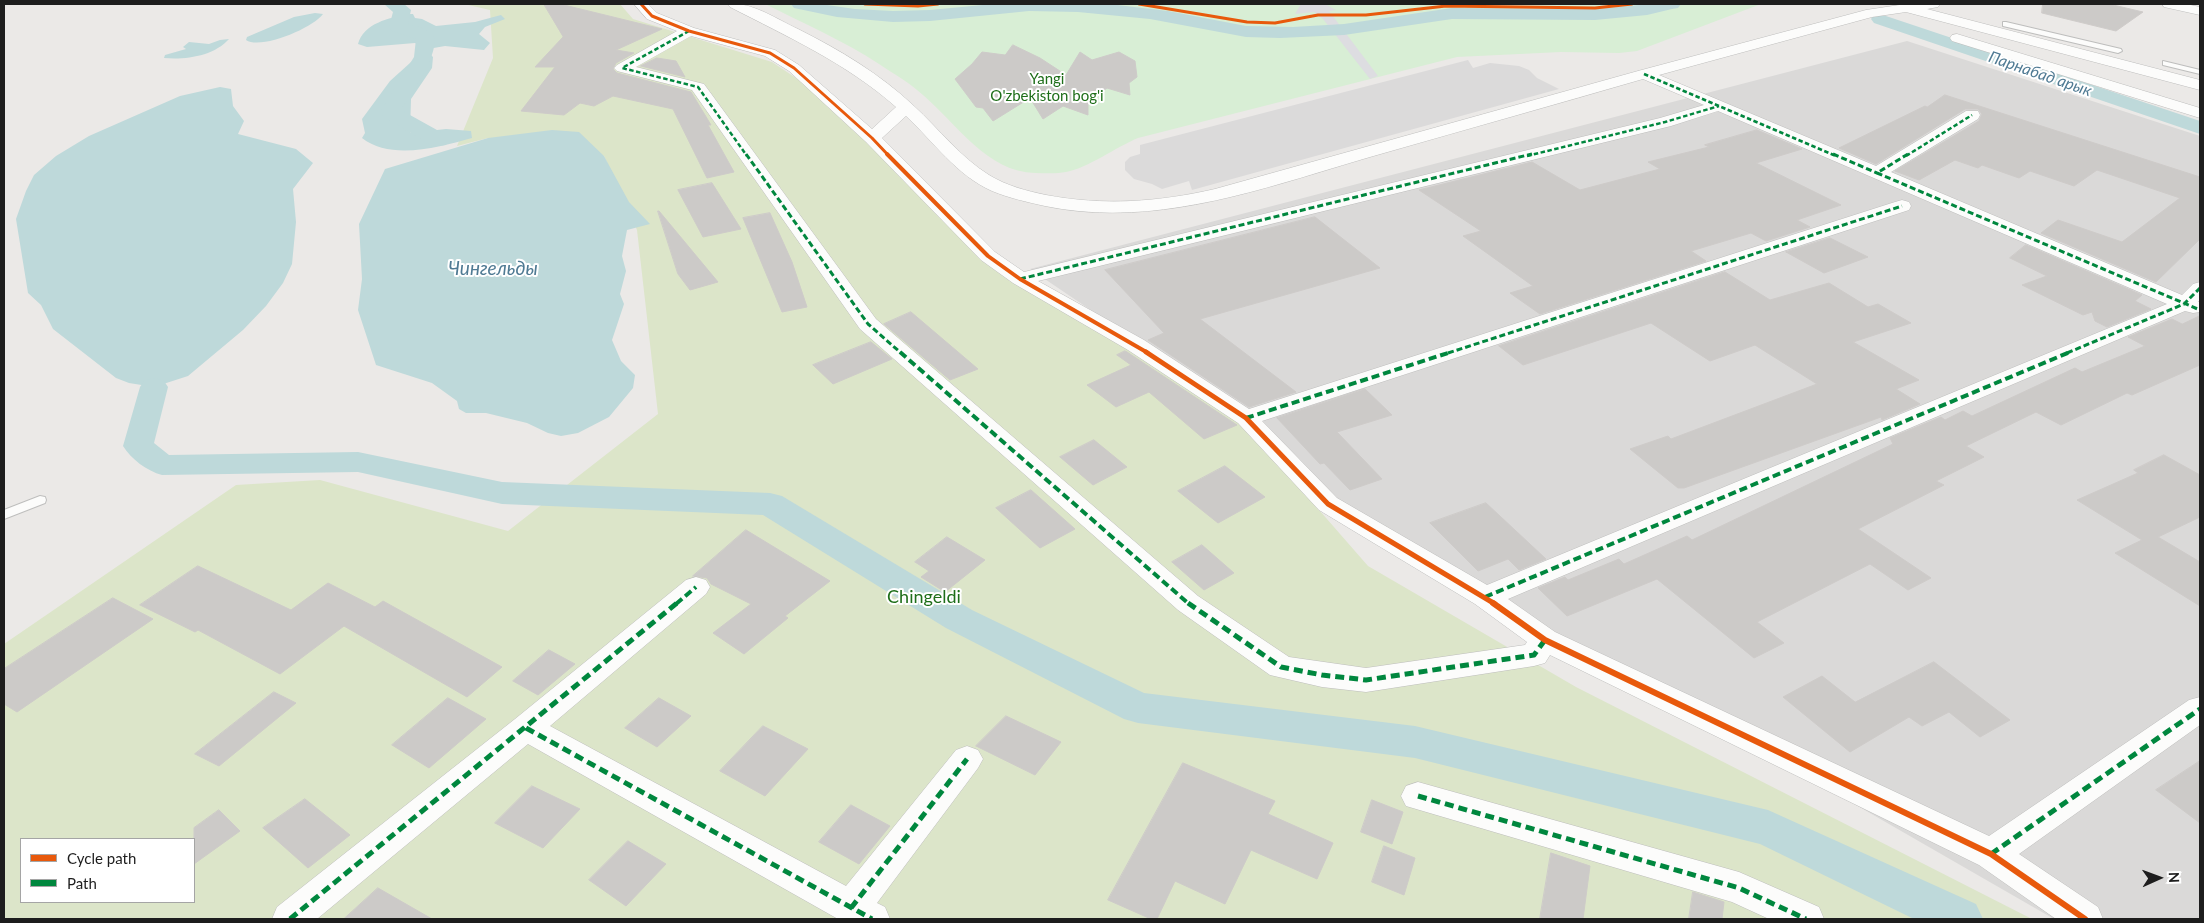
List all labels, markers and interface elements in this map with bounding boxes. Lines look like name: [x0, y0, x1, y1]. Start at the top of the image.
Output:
water label: Парнабад арык: [1986, 47, 2094, 101]
park label: Yangi O'zbekiston bog'i: [990, 70, 1104, 105]
water label: Чингельды: [448, 258, 538, 280]
park label: Chingeldi: [887, 586, 961, 608]
legend: [20, 838, 195, 903]
text: Cycle path: [67, 849, 136, 867]
north arrow: [2134, 853, 2184, 903]
text: N: [2166, 872, 2183, 883]
text: Path: [67, 874, 97, 892]

